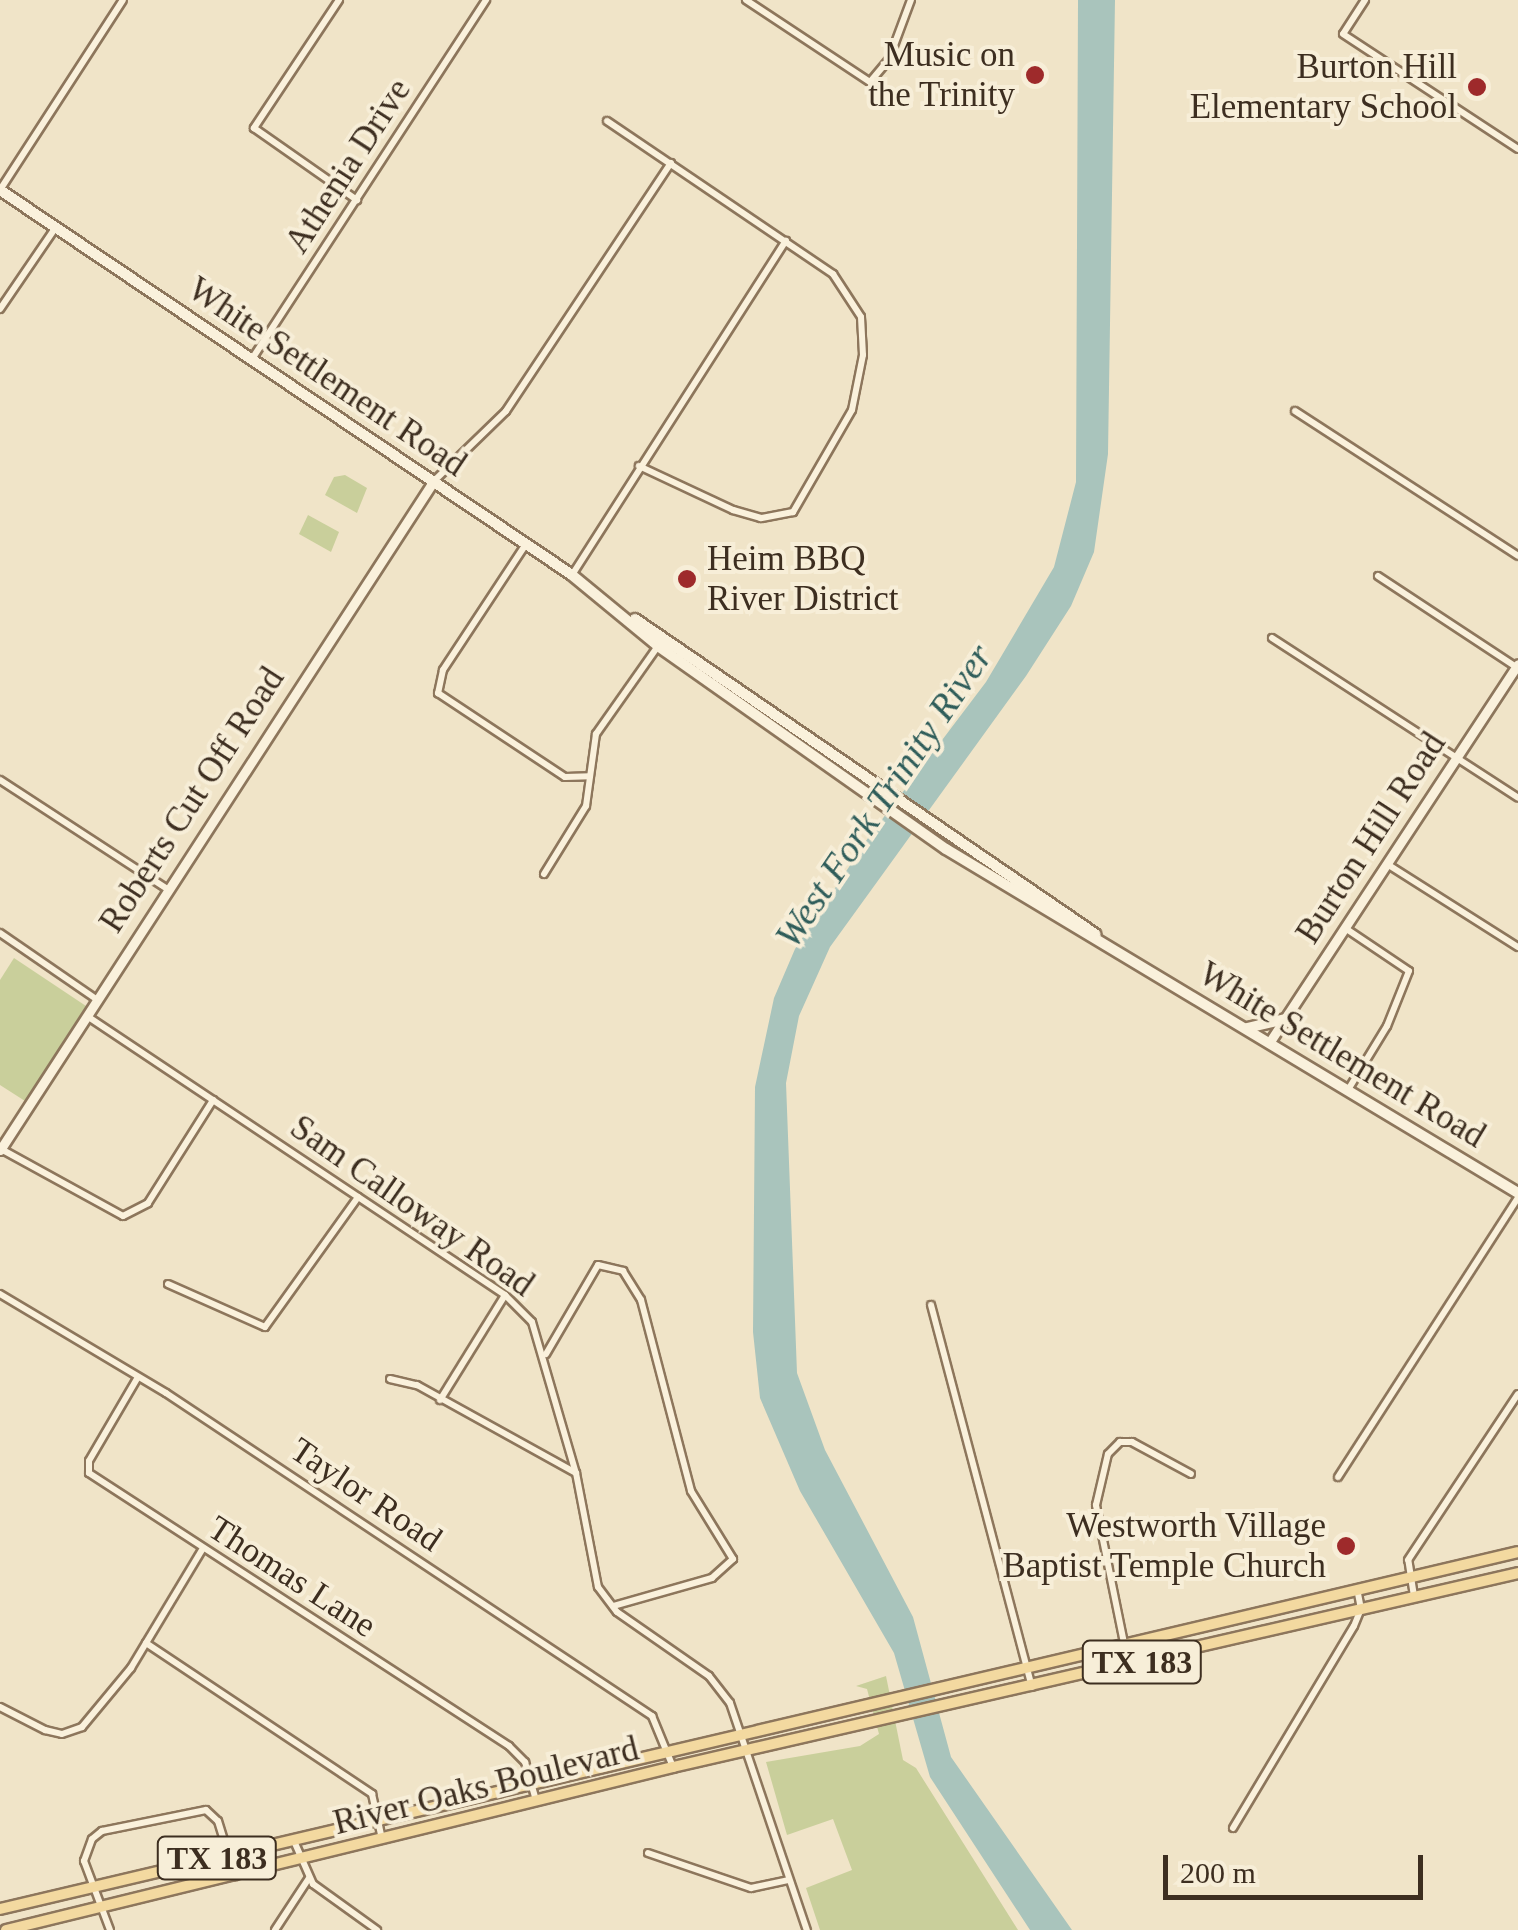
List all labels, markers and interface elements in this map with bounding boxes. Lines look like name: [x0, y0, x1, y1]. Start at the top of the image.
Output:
place label: Music on the Trinity: [868, 34, 1015, 116]
place label: Burton Hill Elementary School: [1190, 46, 1457, 128]
marker: Music on the Trinity: [1024, 64, 1046, 86]
street label: Athenia Drive: [276, 71, 420, 261]
marker: Burton Hill Elementary School: [1466, 76, 1488, 98]
street label: White Settlement Road: [180, 268, 474, 486]
place label: Heim BBQ River District: [707, 538, 898, 620]
marker: Heim BBQ River District: [676, 568, 698, 590]
water label: West Fork Trinity River: [765, 636, 1003, 956]
street label: Roberts Cut Off Road: [91, 660, 293, 940]
street label: Burton Hill Road: [1287, 725, 1455, 951]
street label: White Settlement Road: [1191, 953, 1493, 1157]
street label: Sam Calloway Road: [282, 1106, 542, 1306]
street label: Taylor Road: [282, 1429, 450, 1561]
place label: Westworth Village Baptist Temple Church: [1002, 1505, 1326, 1587]
street label: Thomas Lane: [200, 1507, 384, 1647]
marker: Westworth Village Baptist Temple Church: [1335, 1535, 1357, 1557]
road number: TX 183: [1080, 1635, 1204, 1689]
street label: River Oaks Boulevard: [329, 1728, 643, 1844]
road number: TX 183: [154, 1831, 280, 1885]
scale bar: [1168, 1835, 1428, 1897]
text: 200 m: [1180, 1856, 1256, 1889]

